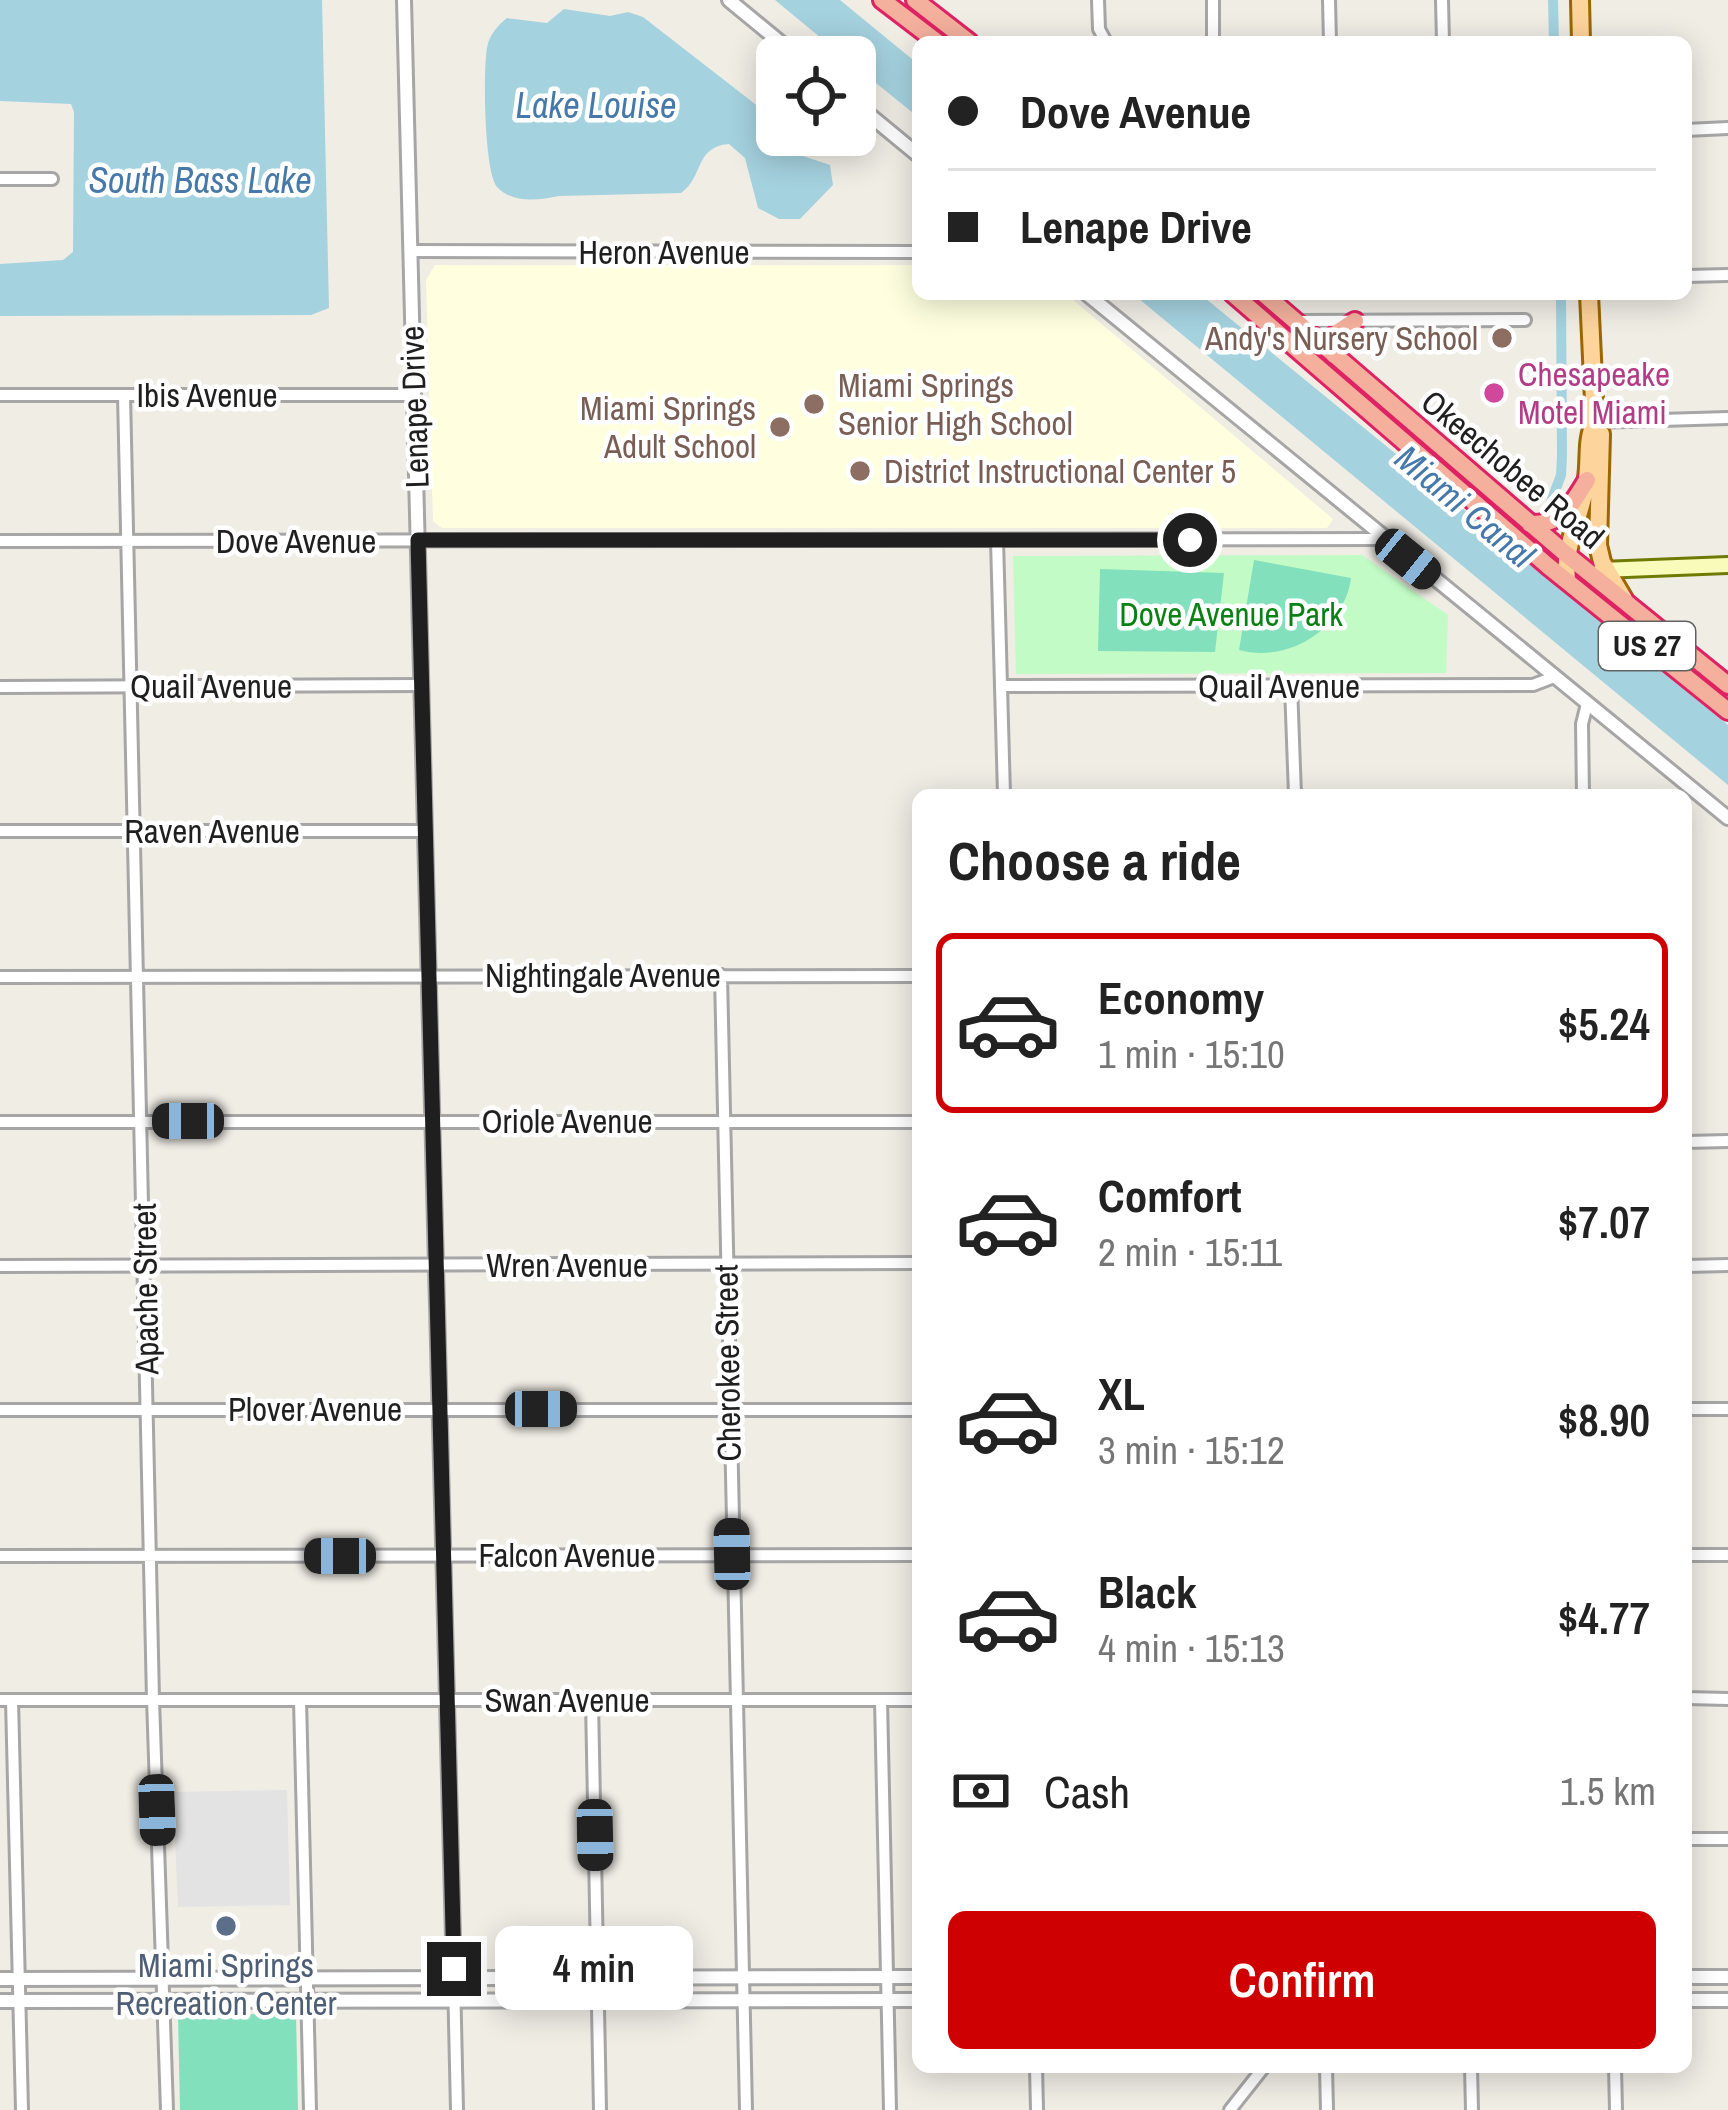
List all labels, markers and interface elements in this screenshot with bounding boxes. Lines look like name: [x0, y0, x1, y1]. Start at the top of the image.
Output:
map controls: [756, 36, 876, 156]
button: locate: [756, 36, 876, 156]
water label: Lake Louise: [516, 81, 676, 129]
text: Dove Avenue: [1020, 81, 1251, 142]
water label: South Bass Lake: [88, 156, 312, 204]
text: Lenape Drive: [1020, 196, 1252, 257]
street label: Heron Avenue: [578, 230, 750, 274]
place label: Andy's Nursery School: [1204, 316, 1478, 360]
street label: Lenape Drive: [389, 325, 439, 489]
marker: Andy's Nursery School: [1489, 325, 1515, 351]
place label: Chesapeake Motel Miami: [1518, 352, 1670, 434]
place label: Miami Springs Senior High School: [838, 363, 1073, 445]
street label: Ibis Avenue: [137, 373, 277, 417]
street label: Okeechobee Road: [1412, 380, 1614, 558]
marker: Chesapeake Motel Miami: [1481, 380, 1507, 406]
place label: Miami Springs Adult School: [580, 386, 756, 468]
marker: Miami Springs Senior High School: [801, 391, 827, 417]
marker: Miami Springs Adult School: [767, 414, 793, 440]
water label: Miami Canal: [1385, 434, 1546, 579]
place label: District Instructional Center 5: [884, 449, 1236, 493]
marker: District Instructional Center 5: [847, 458, 873, 484]
route start: [1163, 513, 1217, 567]
street label: Dove Avenue: [216, 519, 376, 563]
car: [1369, 522, 1447, 596]
park label: Dove Avenue Park: [1119, 592, 1343, 636]
road number: US 27: [1599, 622, 1695, 670]
street label: Quail Avenue: [130, 664, 292, 708]
street label: Quail Avenue: [1198, 664, 1360, 708]
street label: Raven Avenue: [124, 809, 300, 853]
text: Choose a ride: [948, 824, 1241, 897]
street label: Nightingale Avenue: [485, 953, 721, 997]
text: Economy: [1098, 967, 1264, 1028]
icon: car: [954, 969, 1062, 1077]
text: $5.24: [1558, 993, 1650, 1054]
text: 1 min · 15:10: [1098, 1028, 1285, 1080]
street label: Oriole Avenue: [481, 1099, 653, 1143]
car: [152, 1103, 224, 1139]
text: Comfort: [1098, 1165, 1241, 1226]
icon: car: [954, 1167, 1062, 1275]
text: $7.07: [1558, 1191, 1650, 1252]
street label: Apache Street: [122, 1203, 169, 1376]
text: 2 min · 15:11: [1098, 1226, 1282, 1278]
street label: Wren Avenue: [486, 1243, 648, 1287]
street label: Cherokee Street: [703, 1264, 751, 1462]
text: XL: [1098, 1363, 1145, 1424]
icon: car: [954, 1365, 1062, 1473]
street label: Plover Avenue: [228, 1387, 402, 1431]
text: $8.90: [1558, 1389, 1650, 1450]
car: [505, 1391, 577, 1427]
text: 3 min · 15:12: [1098, 1424, 1285, 1476]
car: [713, 1518, 751, 1590]
street label: Falcon Avenue: [478, 1533, 656, 1577]
car: [304, 1538, 376, 1574]
text: Black: [1098, 1561, 1196, 1622]
icon: car: [954, 1563, 1062, 1671]
text: $4.77: [1558, 1587, 1650, 1648]
text: 4 min · 15:13: [1098, 1622, 1285, 1674]
street label: Swan Avenue: [484, 1678, 650, 1722]
icon: cash: [948, 1758, 1014, 1824]
text: Cash: [1044, 1761, 1130, 1822]
text: 1.5 km: [1560, 1765, 1656, 1817]
car: [138, 1773, 176, 1847]
car: [576, 1799, 614, 1871]
button: Confirm: [948, 1911, 1656, 2049]
marker: Miami Springs Recreation Center: [213, 1913, 239, 1939]
callout: 4 min: [496, 1927, 694, 2011]
route end: [427, 1942, 481, 1996]
text: 4 min: [553, 1942, 635, 1994]
place label: Miami Springs Recreation Center: [115, 1943, 337, 2025]

